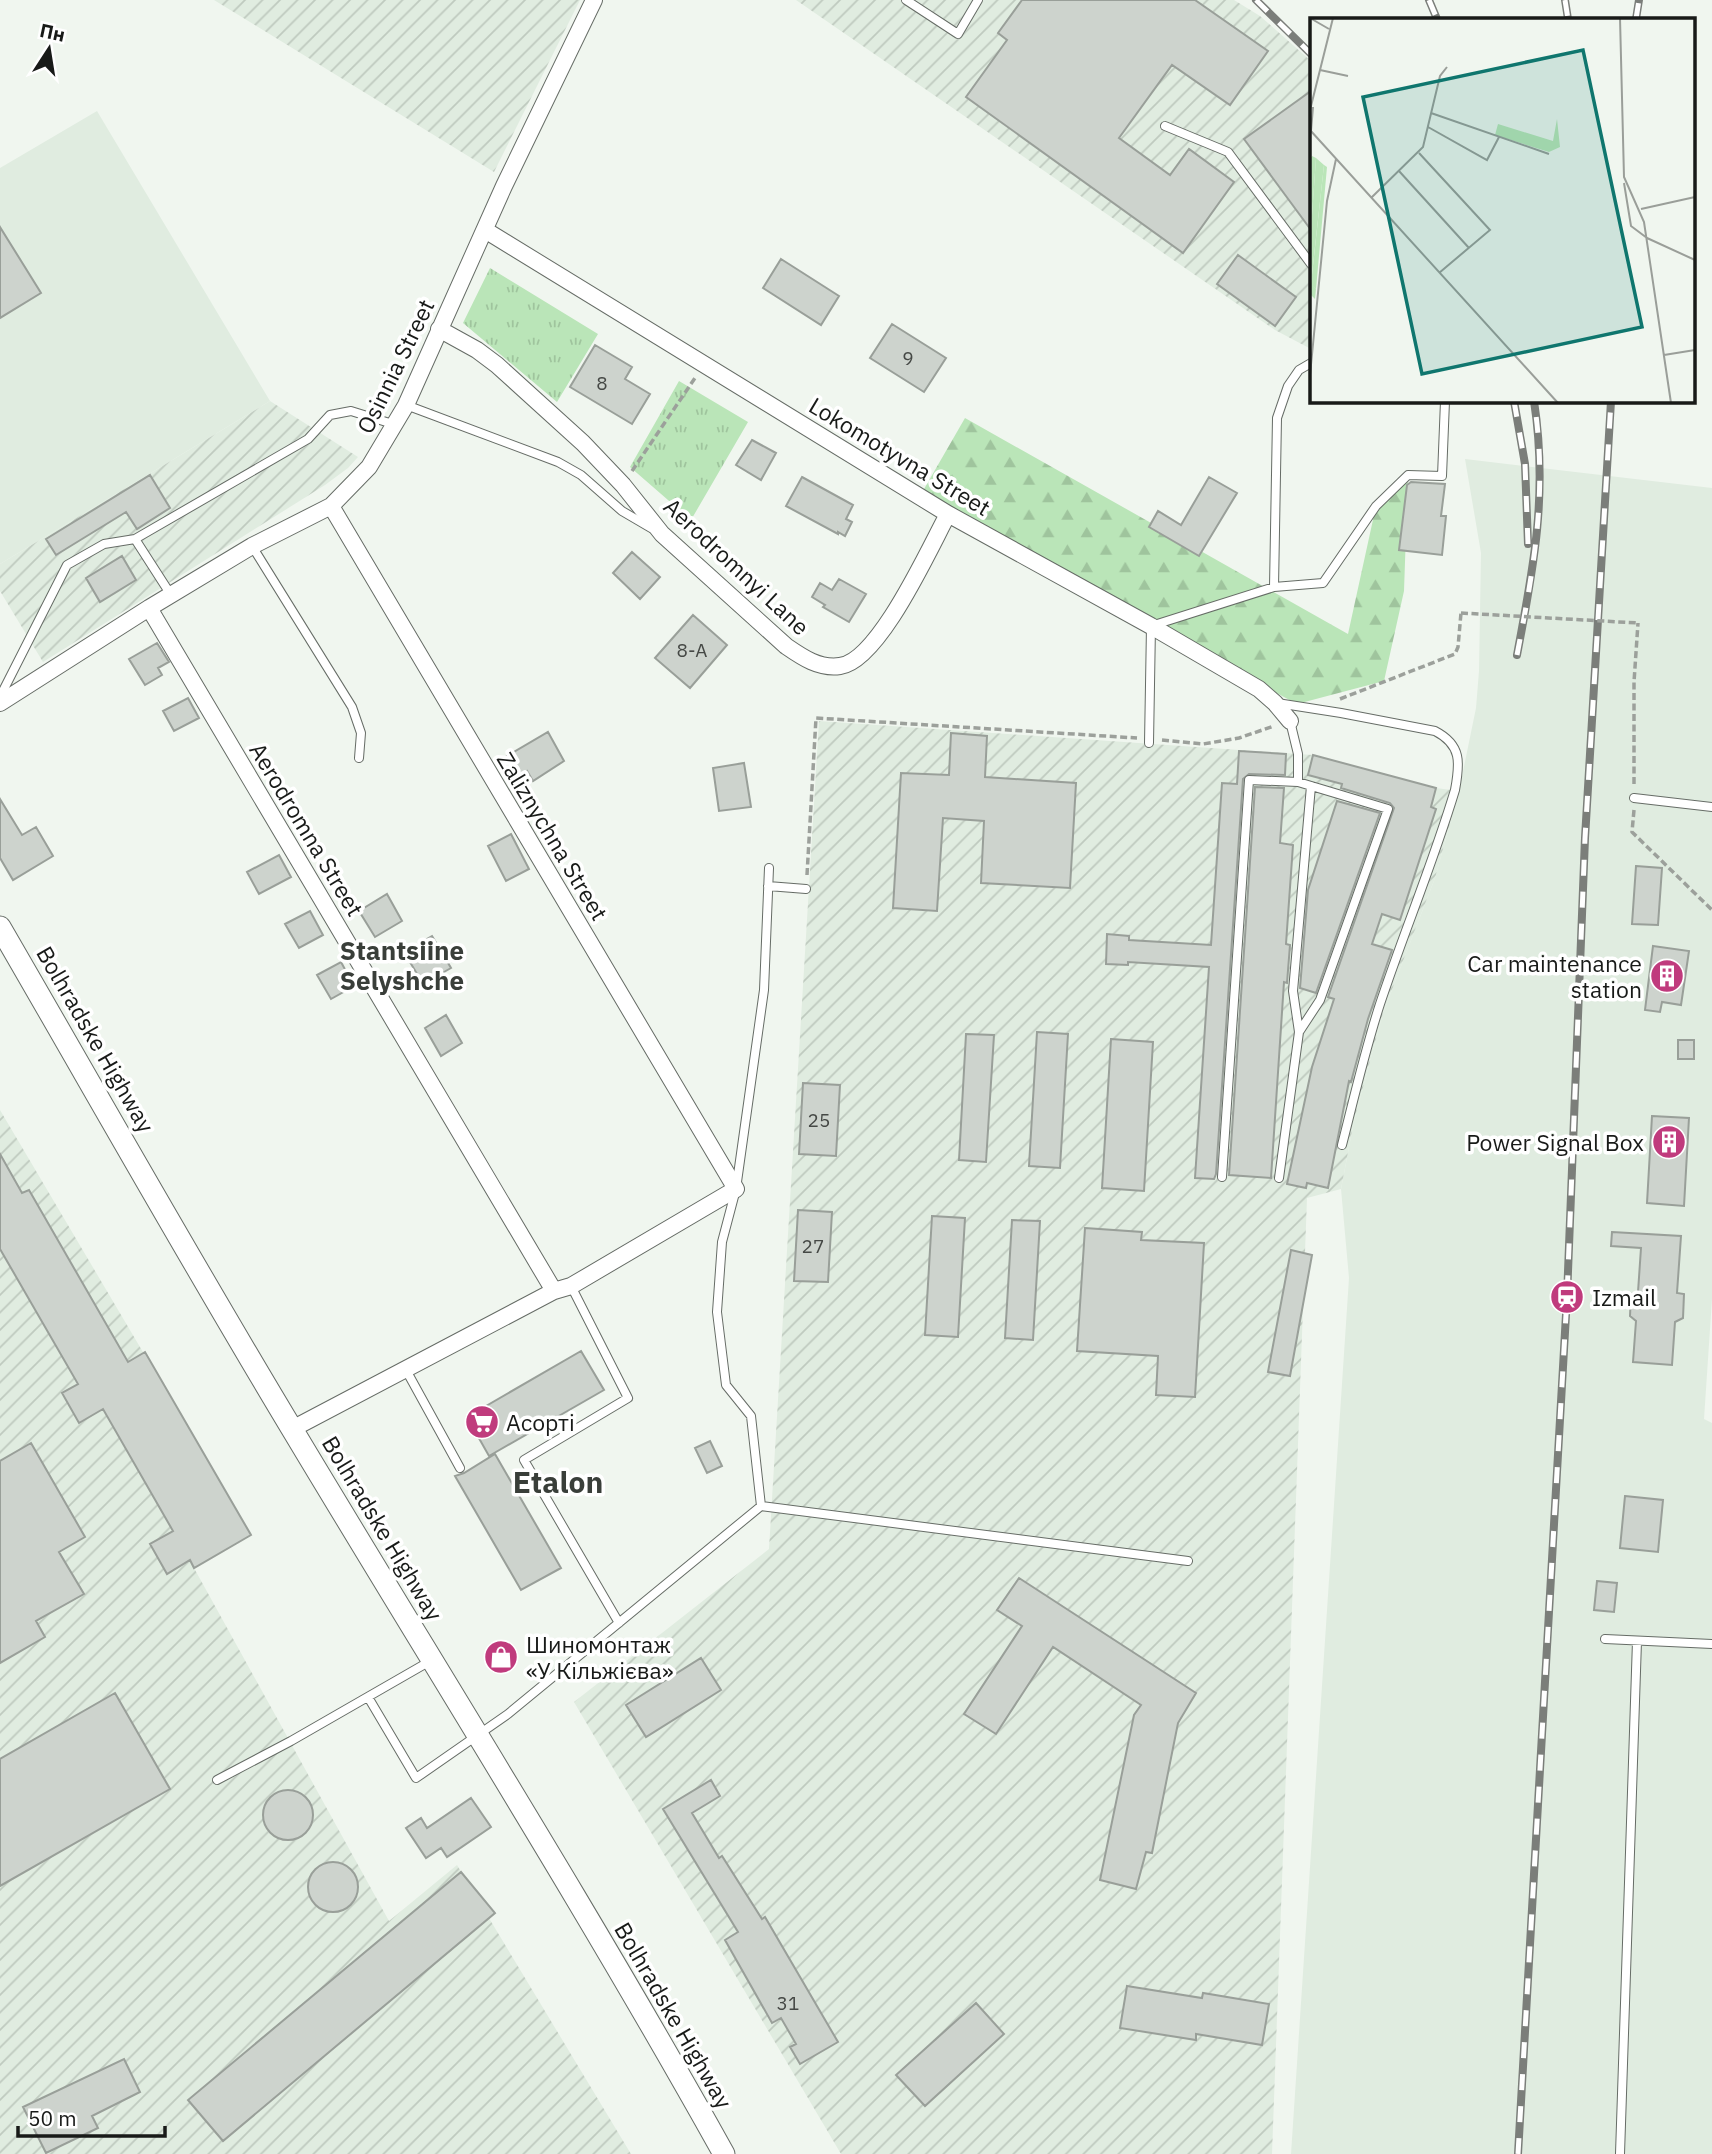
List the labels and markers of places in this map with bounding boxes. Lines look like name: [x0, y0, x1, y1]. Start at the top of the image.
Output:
place label: Car maintenance station: [1467, 948, 1642, 1004]
building icon: Car maintenance station: [1648, 957, 1686, 995]
building icon: Power Signal Box: [1650, 1123, 1688, 1161]
place label: Power Signal Box: [1466, 1127, 1644, 1157]
station icon: Izmail: [1548, 1278, 1586, 1316]
place label: Izmail: [1592, 1282, 1656, 1312]
supermarket icon: Асорті: [463, 1403, 501, 1441]
place label: Асорті: [506, 1407, 575, 1437]
place label: Шиномонтаж «У Кільжієва»: [526, 1629, 674, 1685]
shop icon: Шиномонтаж «У Кільжієва»: [482, 1638, 520, 1676]

